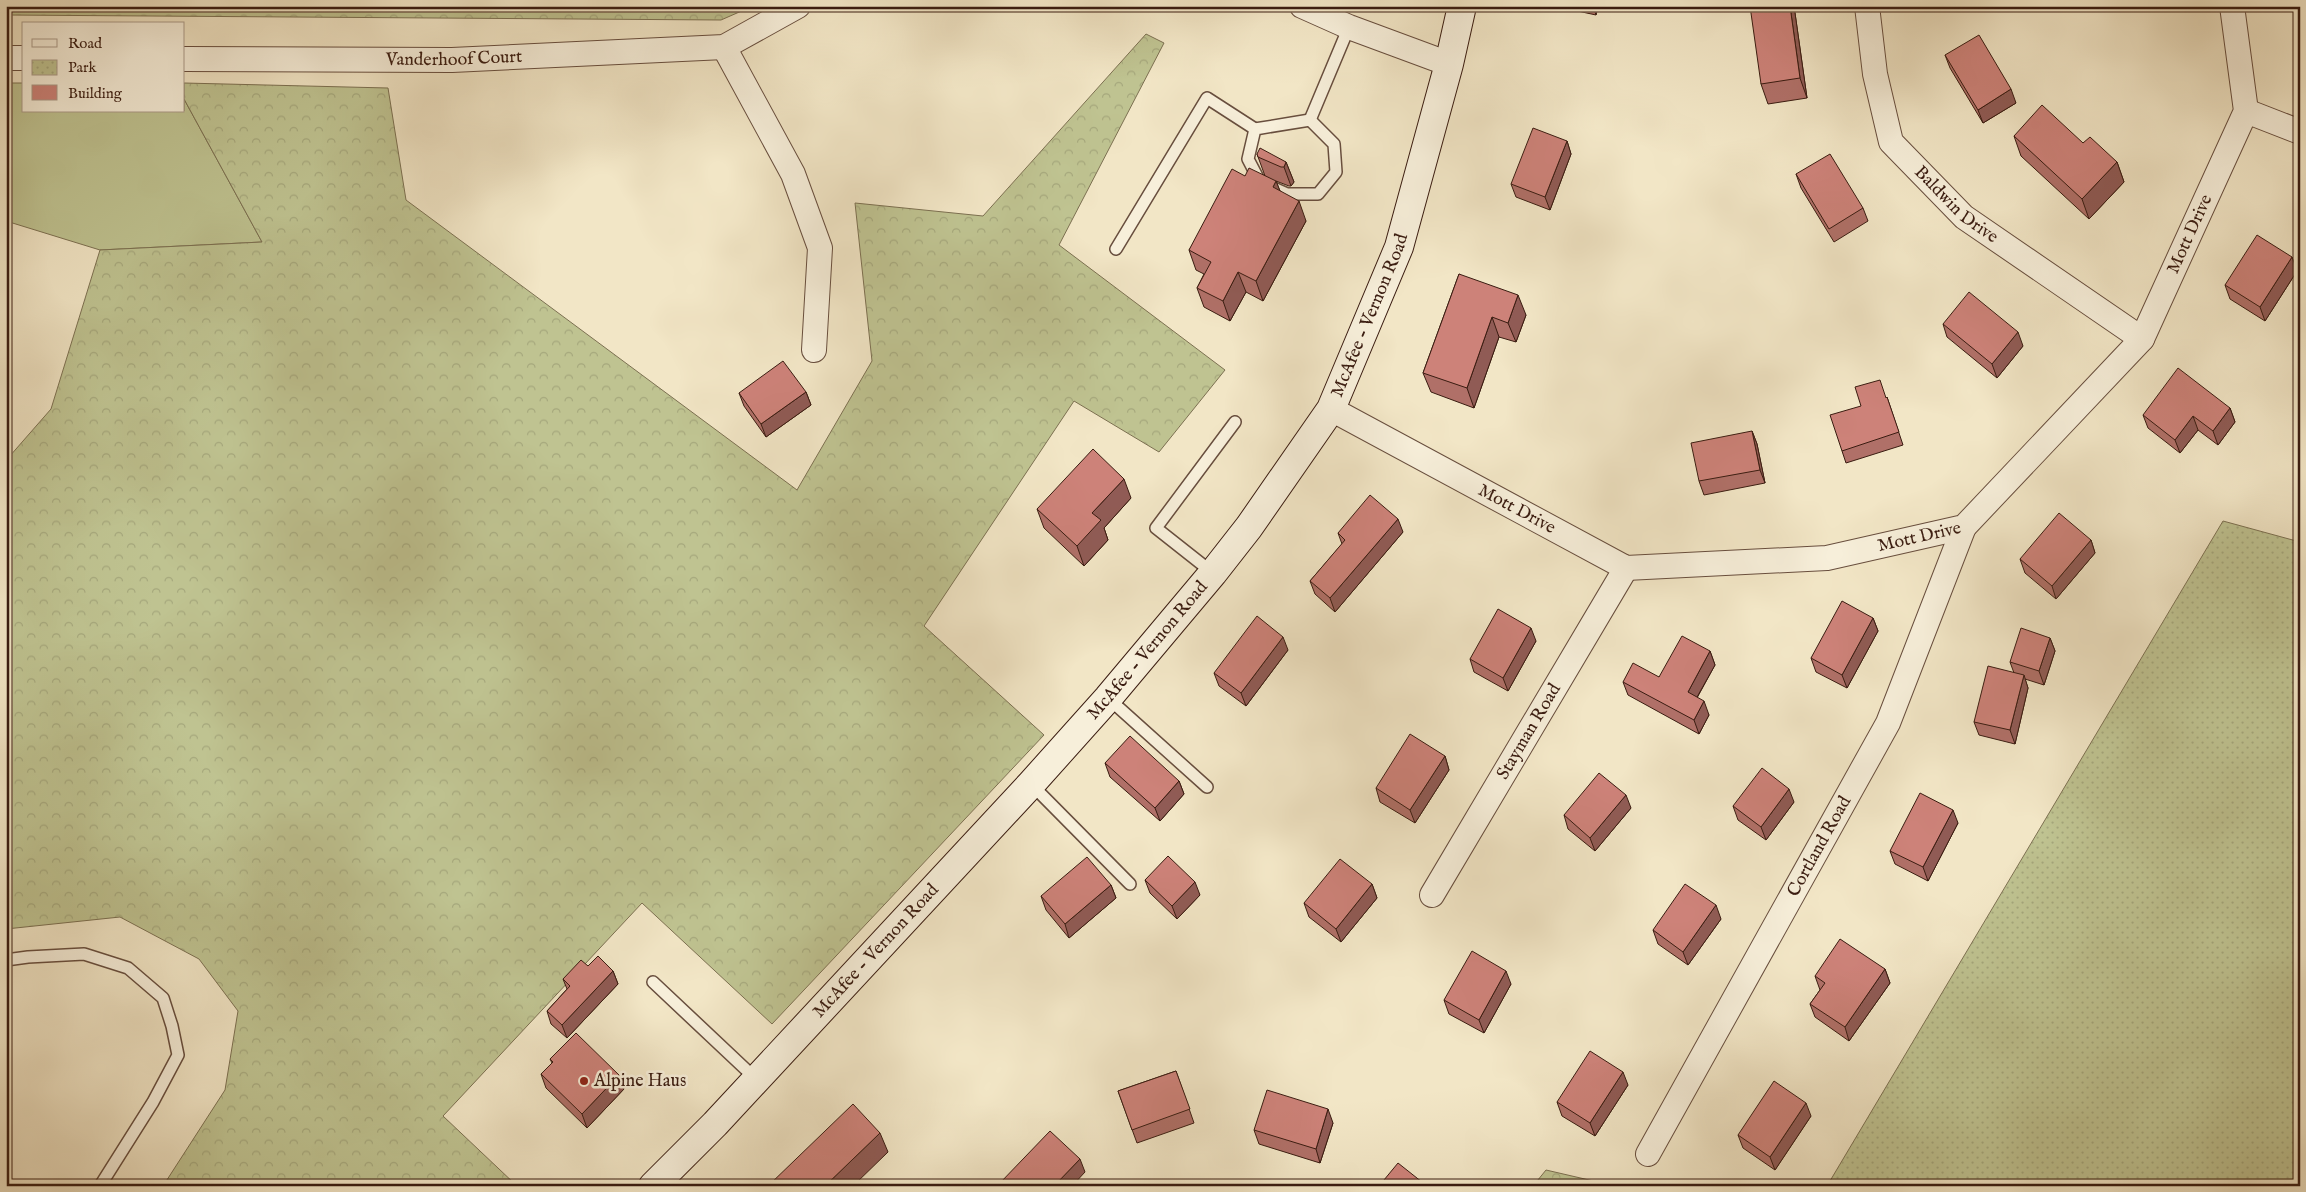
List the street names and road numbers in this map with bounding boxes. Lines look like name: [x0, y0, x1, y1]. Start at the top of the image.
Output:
street label: Vanderhoof Court: [385, 45, 523, 72]
street label: Baldwin Drive: [1909, 161, 2003, 249]
street label: Mott Drive: [2162, 191, 2218, 277]
street label: McAfee - Vernon Road: [1326, 231, 1414, 401]
street label: Mott Drive: [1474, 479, 1559, 539]
street label: Mott Drive: [1875, 517, 1963, 558]
street label: McAfee - Vernon Road: [1082, 576, 1213, 725]
street label: Stayman Road: [1492, 679, 1567, 784]
street label: Cortland Road: [1782, 792, 1857, 901]
street label: McAfee - Vernon Road: [808, 879, 944, 1023]

